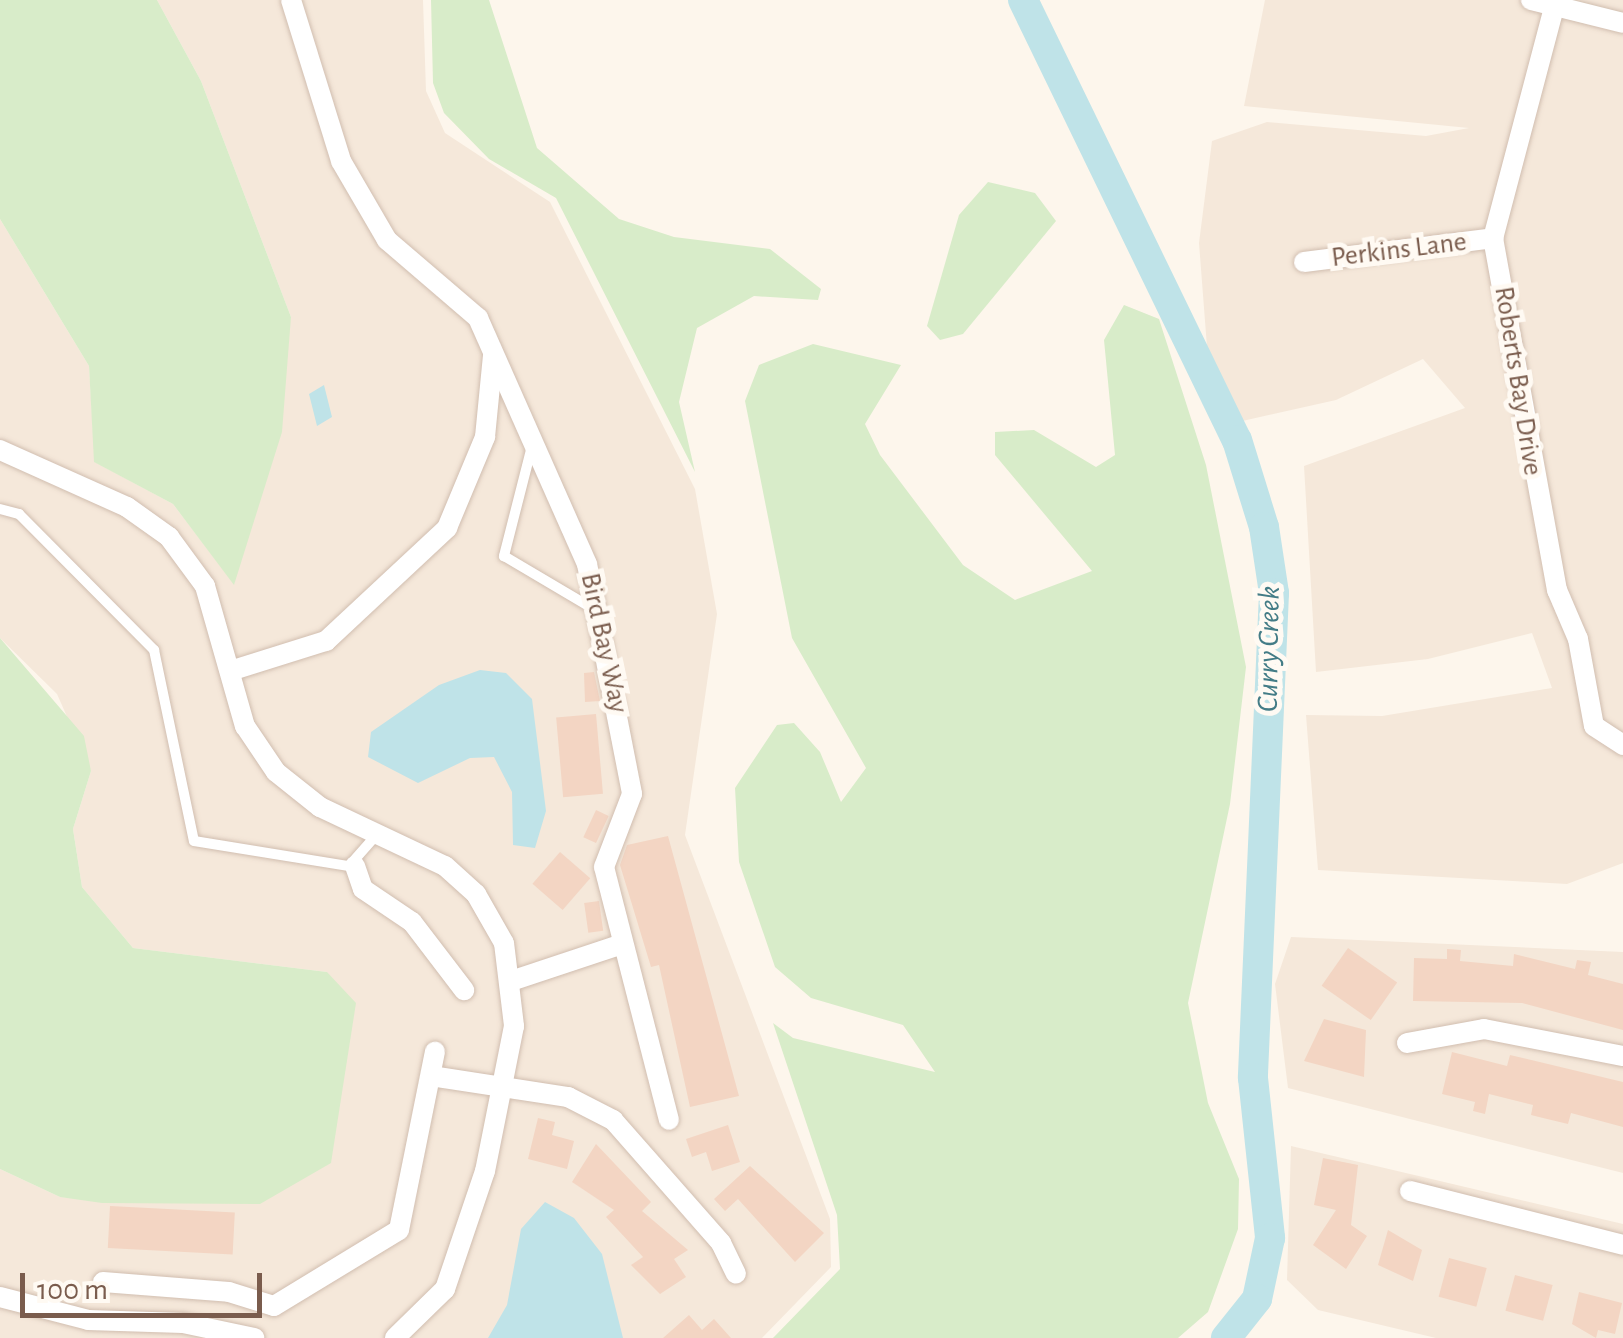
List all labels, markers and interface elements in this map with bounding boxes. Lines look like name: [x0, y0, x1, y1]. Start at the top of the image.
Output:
street label: Perkins Lane: [1329, 225, 1469, 275]
street label: Roberts Bay Drive: [1486, 284, 1550, 478]
street label: Bird Bay Way: [573, 570, 635, 716]
water label: Curry Creek: [1250, 586, 1288, 712]
scale bar: [25, 1253, 268, 1315]
text: 100 m: [37, 1275, 108, 1305]

